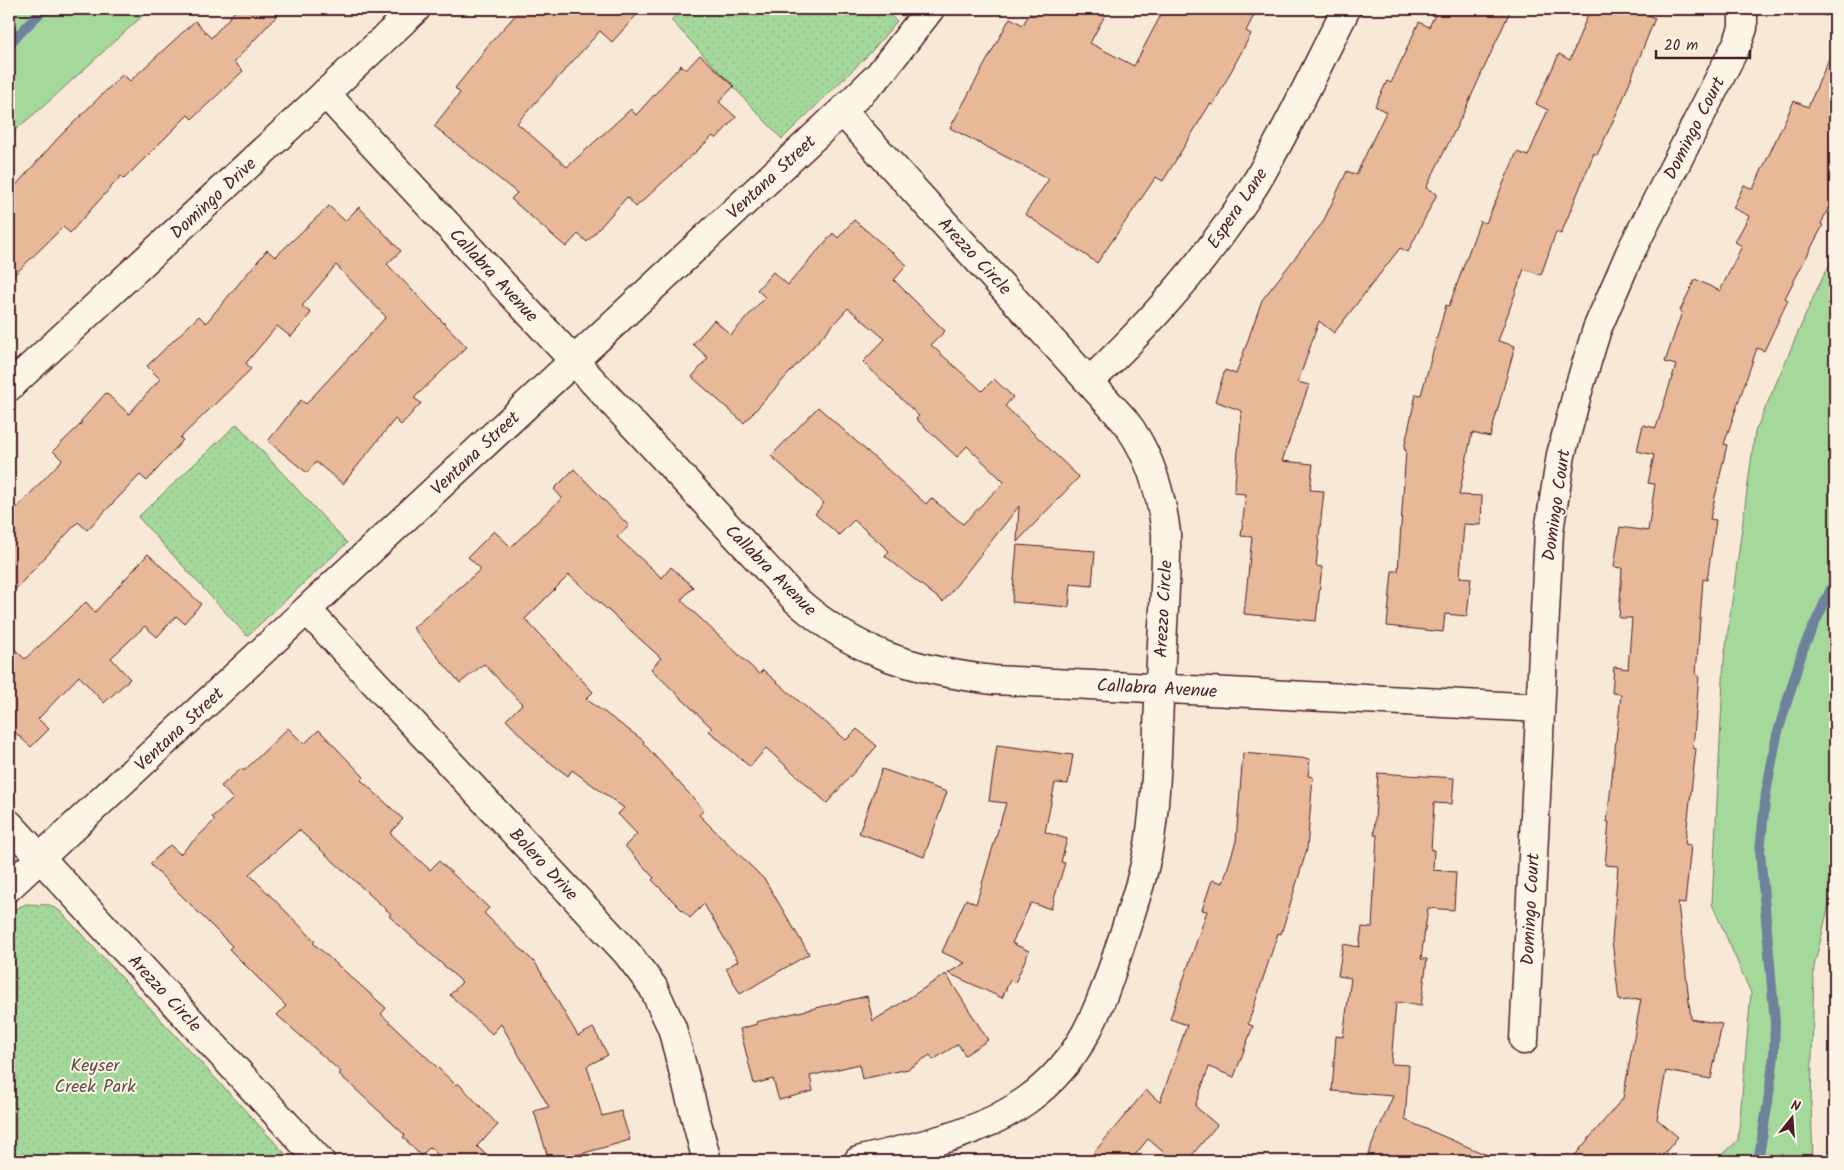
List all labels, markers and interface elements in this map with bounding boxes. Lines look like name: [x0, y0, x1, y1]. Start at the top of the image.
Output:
scale bar: [1656, 28, 1750, 60]
text: 20 m: [1664, 34, 1698, 58]
street label: Domingo Court: [1657, 71, 1734, 185]
street label: Ventana Street: [721, 128, 824, 227]
street label: Domingo Drive: [164, 151, 264, 247]
street label: Espera Lane: [1200, 162, 1276, 255]
street label: Arezzo Circle: [930, 211, 1018, 303]
street label: Callabra Avenue: [441, 222, 545, 330]
street label: Ventana Street: [425, 404, 528, 503]
street label: Domingo Court: [1535, 447, 1580, 563]
street label: Callabra Avenue: [717, 518, 823, 624]
street label: Arezzo Circle: [1147, 560, 1182, 659]
street label: Callabra Avenue: [1096, 672, 1218, 707]
street label: Ventana Street: [129, 680, 232, 779]
street label: Bolero Drive: [501, 822, 585, 908]
street label: Domingo Court: [1514, 851, 1549, 966]
street label: Arezzo Circle: [120, 948, 208, 1040]
park label: Keyser Creek Park: [54, 1052, 136, 1102]
north arrow: [1766, 1092, 1816, 1142]
text: N: [1788, 1095, 1803, 1118]

